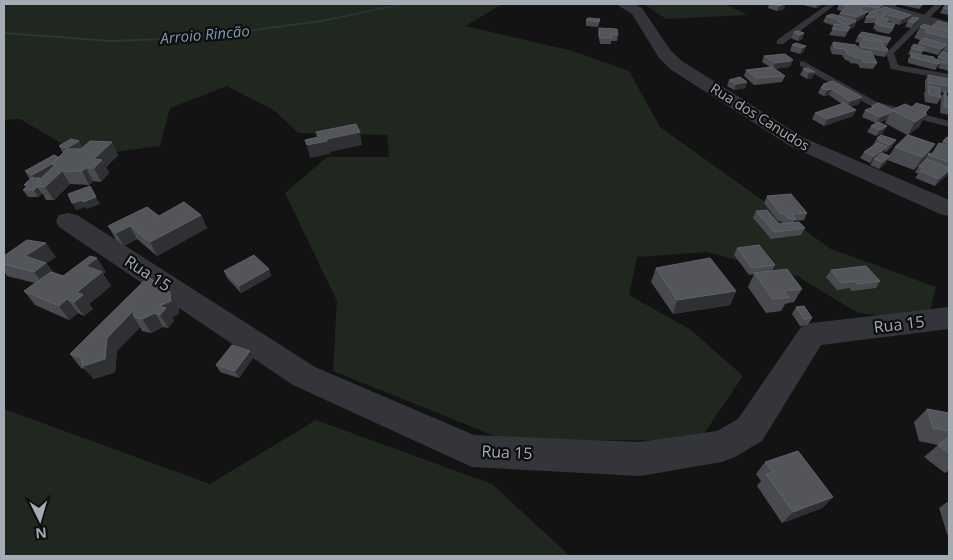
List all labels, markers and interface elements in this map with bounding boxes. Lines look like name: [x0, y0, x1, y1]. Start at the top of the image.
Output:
water label: Arroio Rincão: [158, 20, 250, 48]
street label: Rua dos Canudos: [707, 78, 814, 155]
street label: Rua 15: [121, 250, 175, 296]
street label: Rua 15: [872, 310, 926, 338]
street label: Rua 15: [481, 440, 533, 464]
north arrow: [15, 495, 65, 545]
text: N: [35, 523, 48, 543]

